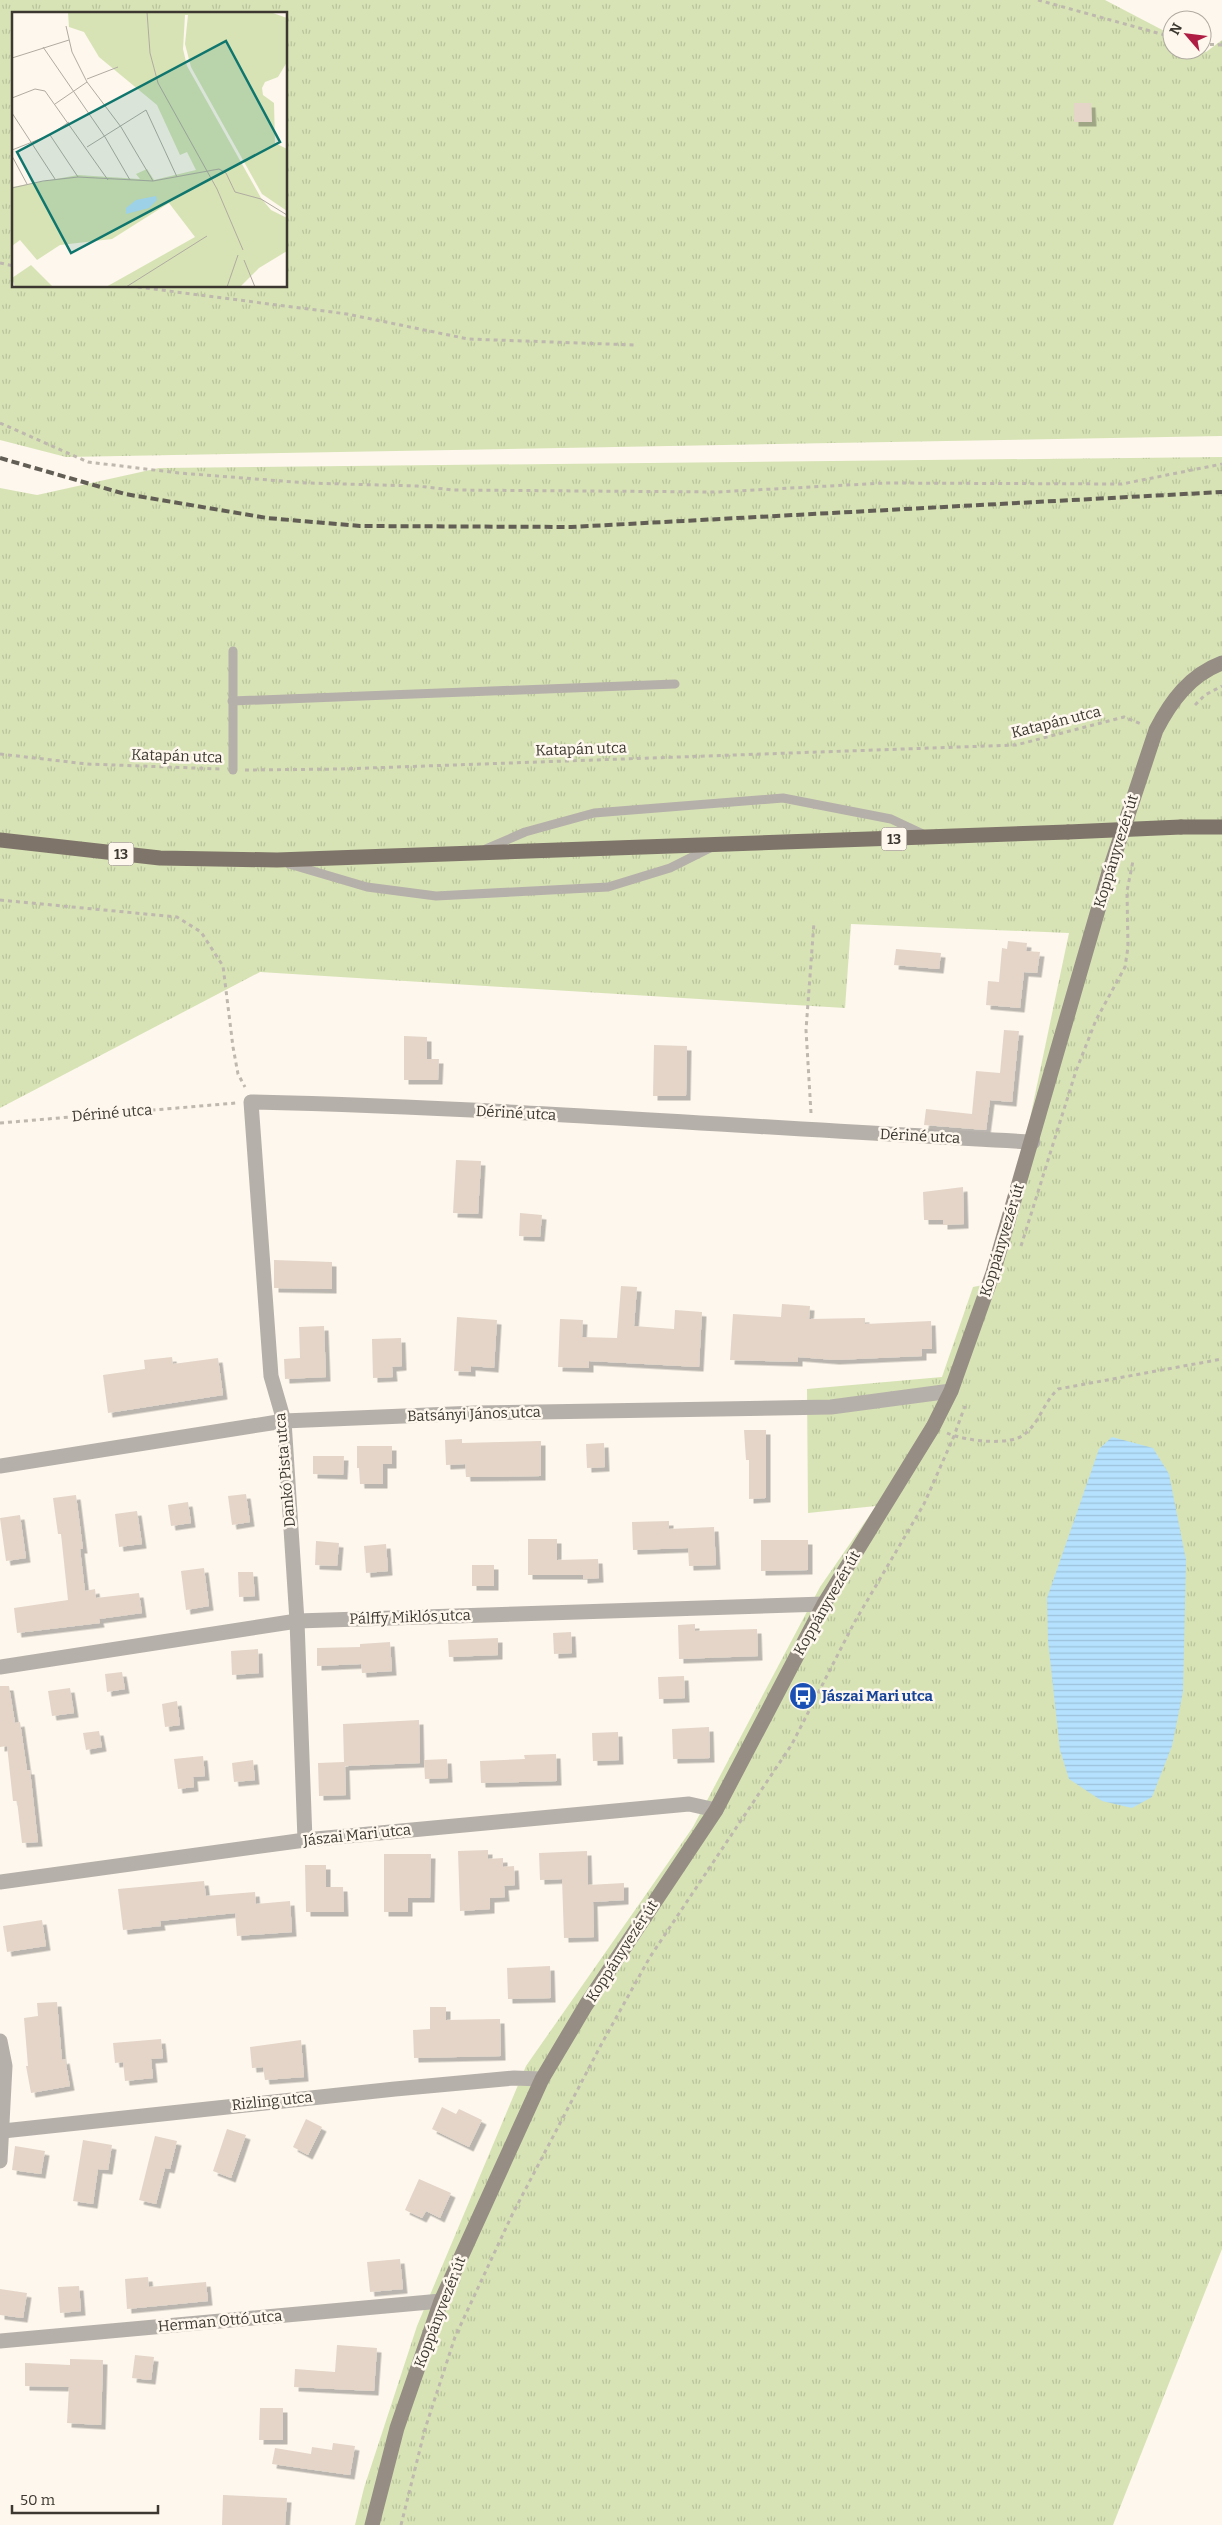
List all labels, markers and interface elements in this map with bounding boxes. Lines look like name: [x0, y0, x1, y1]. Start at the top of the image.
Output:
north arrow: [1162, 10, 1212, 60]
inset map: [12, 12, 288, 288]
text: N: [1166, 20, 1186, 38]
street label: Katapán utca: [1009, 702, 1103, 742]
street label: Katapán utca: [535, 738, 627, 760]
street label: Katapán utca: [131, 745, 223, 767]
street label: Koppányvezér út: [1090, 792, 1142, 910]
road number: 13: [882, 828, 906, 851]
road number: 13: [108, 842, 134, 866]
street label: Dériné utca: [71, 1101, 153, 1125]
street label: Dériné utca: [475, 1102, 557, 1124]
street label: Dériné utca: [879, 1125, 961, 1147]
street label: Koppányvezér út: [976, 1181, 1028, 1299]
street label: Batsányi János utca: [407, 1403, 541, 1425]
street label: Dankó Pista utca: [271, 1412, 299, 1528]
street label: Koppányvezér út: [790, 1547, 864, 1658]
street label: Pálffy Miklós utca: [349, 1606, 471, 1628]
bus stop icon: Jászai Mari utca: [788, 1681, 818, 1711]
place label: Jászai Mari utca: [821, 1687, 933, 1705]
street label: Jászai Mari utca: [301, 1820, 412, 1850]
street label: Koppányvezér út: [582, 1896, 662, 2005]
street label: Rizling utca: [231, 2088, 313, 2114]
street label: Koppányvezér út: [411, 2253, 470, 2370]
street label: Herman Ottó utca: [157, 2307, 283, 2335]
scale bar: [12, 2482, 159, 2514]
text: 50 m: [20, 2491, 56, 2509]

